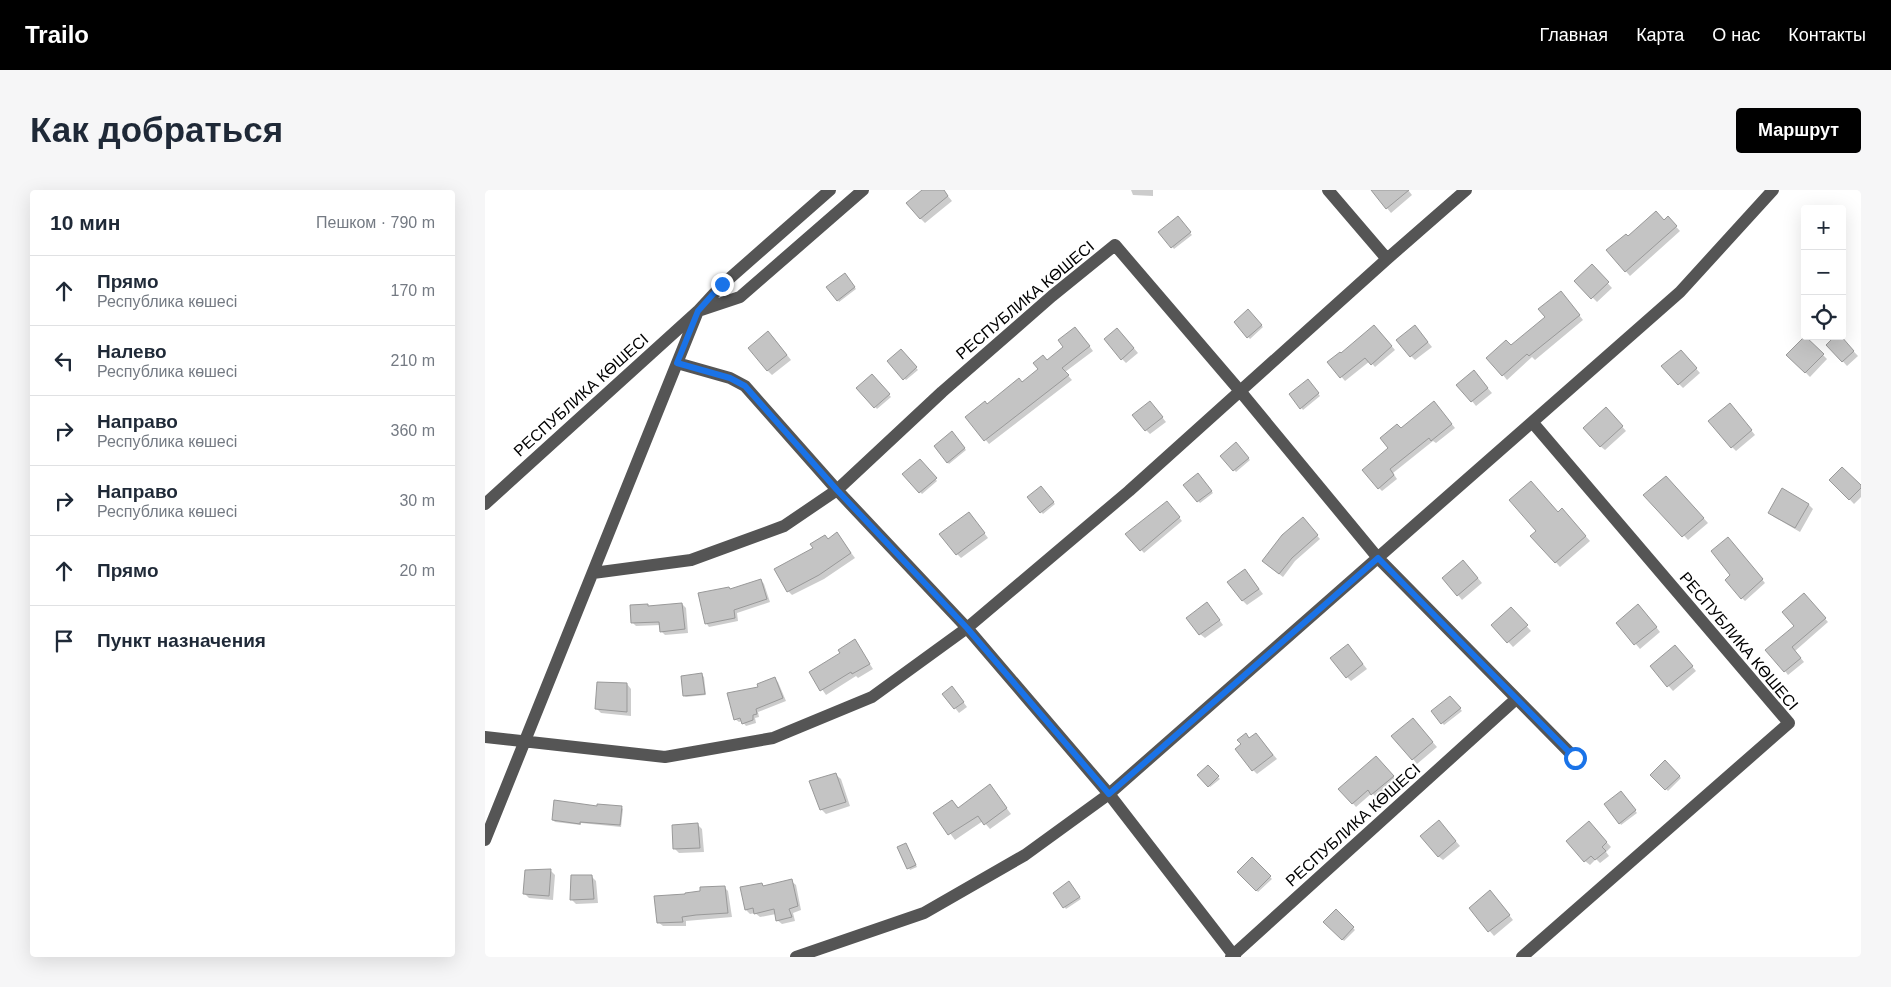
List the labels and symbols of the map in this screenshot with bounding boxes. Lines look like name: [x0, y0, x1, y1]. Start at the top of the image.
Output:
street label: РЕСПУБЛИКА КӨШЕСІ: [953, 237, 1097, 363]
route end: [711, 273, 734, 296]
street label: РЕСПУБЛИКА КӨШЕСІ: [510, 330, 652, 460]
street label: РЕСПУБЛИКА КӨШЕСІ: [1676, 569, 1802, 713]
route start: [1564, 747, 1587, 770]
street label: РЕСПУБЛИКА КӨШЕСІ: [1282, 760, 1424, 890]

